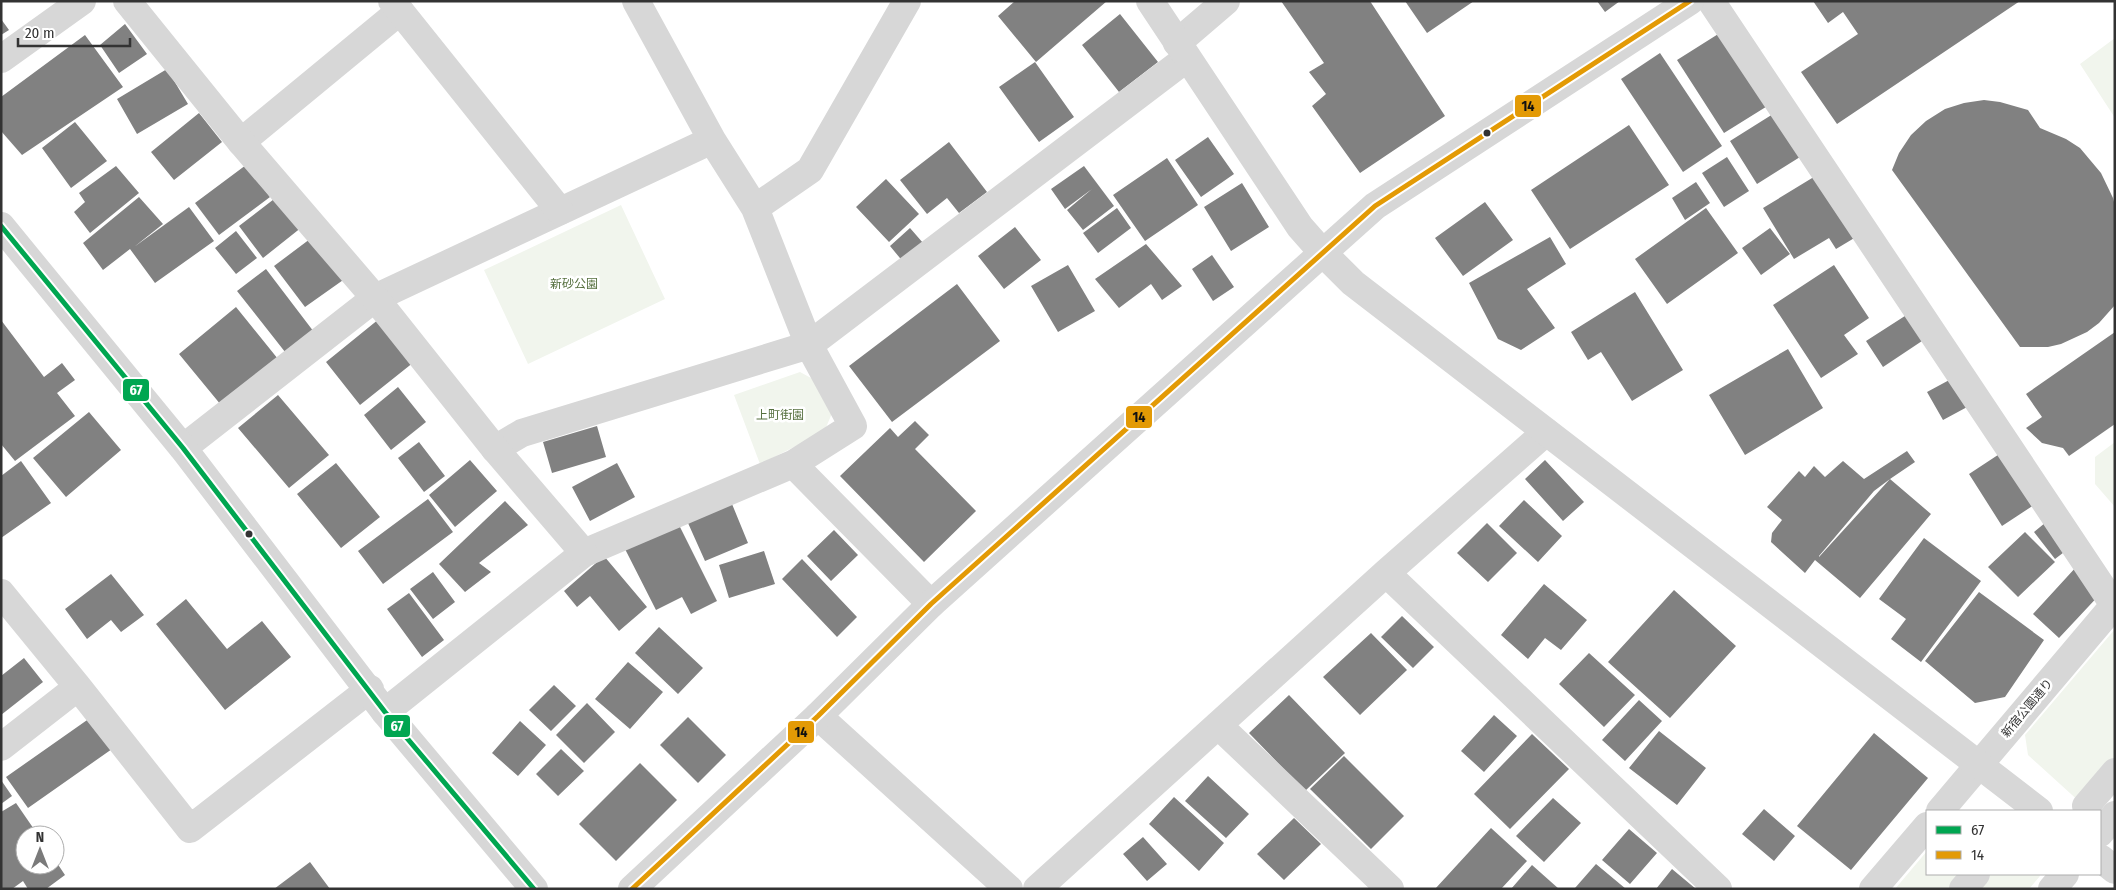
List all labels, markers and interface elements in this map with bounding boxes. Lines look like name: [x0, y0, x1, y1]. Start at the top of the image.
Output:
scale bar: [18, 15, 130, 47]
text: 20 m: [25, 24, 55, 42]
line badge: 14: [1514, 94, 1542, 118]
text: 14: [1521, 98, 1535, 115]
unlabelled marker: [1482, 128, 1492, 138]
park label: 新砂公園: [550, 277, 598, 291]
line badge: 67: [122, 378, 150, 402]
text: 67: [129, 382, 143, 399]
line badge: 14: [1125, 405, 1153, 429]
park label: 上町街園: [756, 408, 804, 422]
text: 14: [1132, 409, 1146, 426]
unlabelled marker: [244, 529, 254, 539]
street label: 新宿公園通り: [1998, 676, 2056, 740]
line badge: 67: [383, 714, 411, 738]
text: 67: [390, 718, 404, 735]
line badge: 14: [787, 720, 815, 744]
text: 14: [794, 724, 808, 741]
legend: [1926, 810, 2101, 875]
text: 67: [1971, 821, 1984, 839]
north arrow: [15, 825, 65, 875]
text: N: [36, 829, 44, 846]
text: 14: [1971, 846, 1984, 864]

